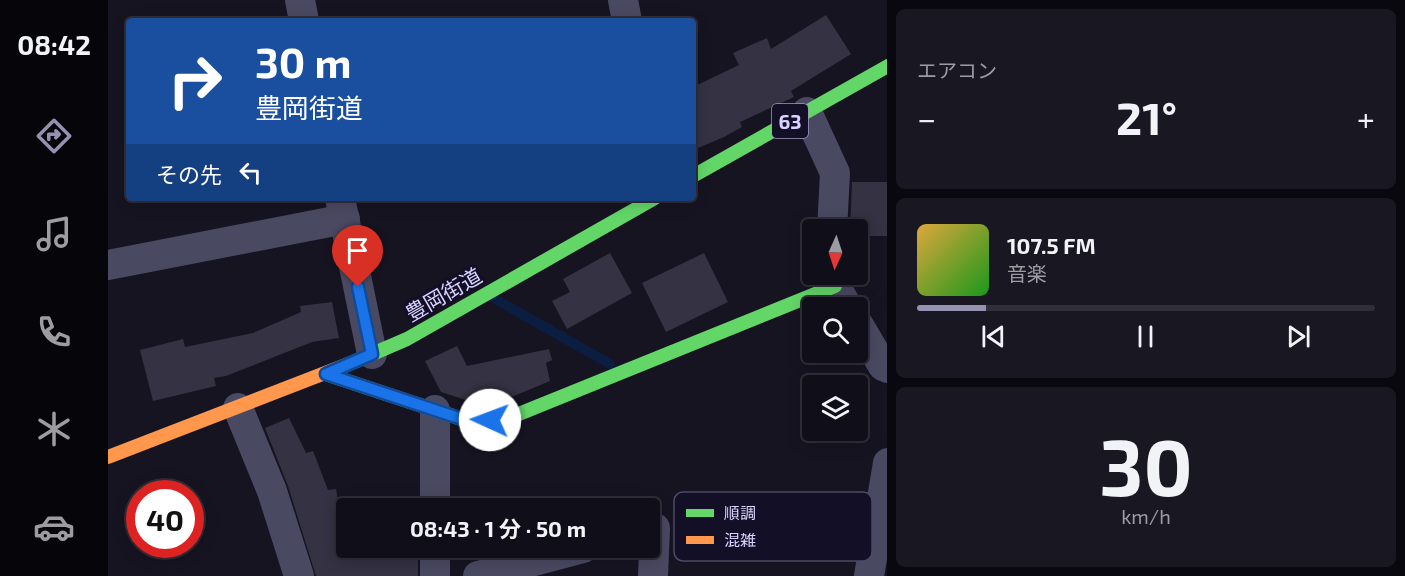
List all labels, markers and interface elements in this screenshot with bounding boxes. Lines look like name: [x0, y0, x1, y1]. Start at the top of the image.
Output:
text: 08:42: [17, 28, 91, 60]
text: 30 m: [255, 36, 351, 86]
icon: right: [156, 42, 234, 120]
text: エアコン: [917, 58, 997, 82]
text: 21°: [1116, 90, 1177, 144]
text: 豊岡街道: [255, 91, 363, 123]
text: −: [917, 98, 936, 138]
text: +: [1357, 98, 1375, 138]
road number: 63: [772, 104, 808, 138]
icon: directions: [33, 115, 75, 157]
icon: left: [234, 156, 267, 189]
text: その先: [156, 161, 222, 187]
icon: music: [33, 213, 75, 255]
north arrow: [802, 219, 868, 285]
map controls: [802, 219, 868, 441]
pin: [332, 225, 383, 287]
text: 107.5 FM: [1007, 232, 1096, 258]
icon: arrive: [341, 234, 374, 267]
text: 音楽: [1007, 261, 1047, 285]
street label: 豊岡街道: [400, 262, 486, 326]
button: search: [802, 297, 868, 363]
icon: phone: [33, 311, 75, 353]
icon: previous: [977, 320, 1010, 353]
icon: pause: [1129, 320, 1162, 353]
icon: next: [1282, 320, 1315, 353]
button: layers: [802, 375, 868, 441]
position arrow: [458, 388, 522, 452]
icon: climate: [33, 408, 75, 450]
text: 30: [1099, 418, 1193, 512]
speed limit sign: 40: [126, 480, 204, 558]
legend: [674, 492, 872, 561]
text: 順調: [724, 503, 756, 522]
text: km/h: [1121, 504, 1171, 528]
icon: car: [33, 506, 75, 548]
text: 08:43 · 1 分 · 50 m: [410, 515, 586, 541]
text: 混雑: [724, 530, 756, 549]

